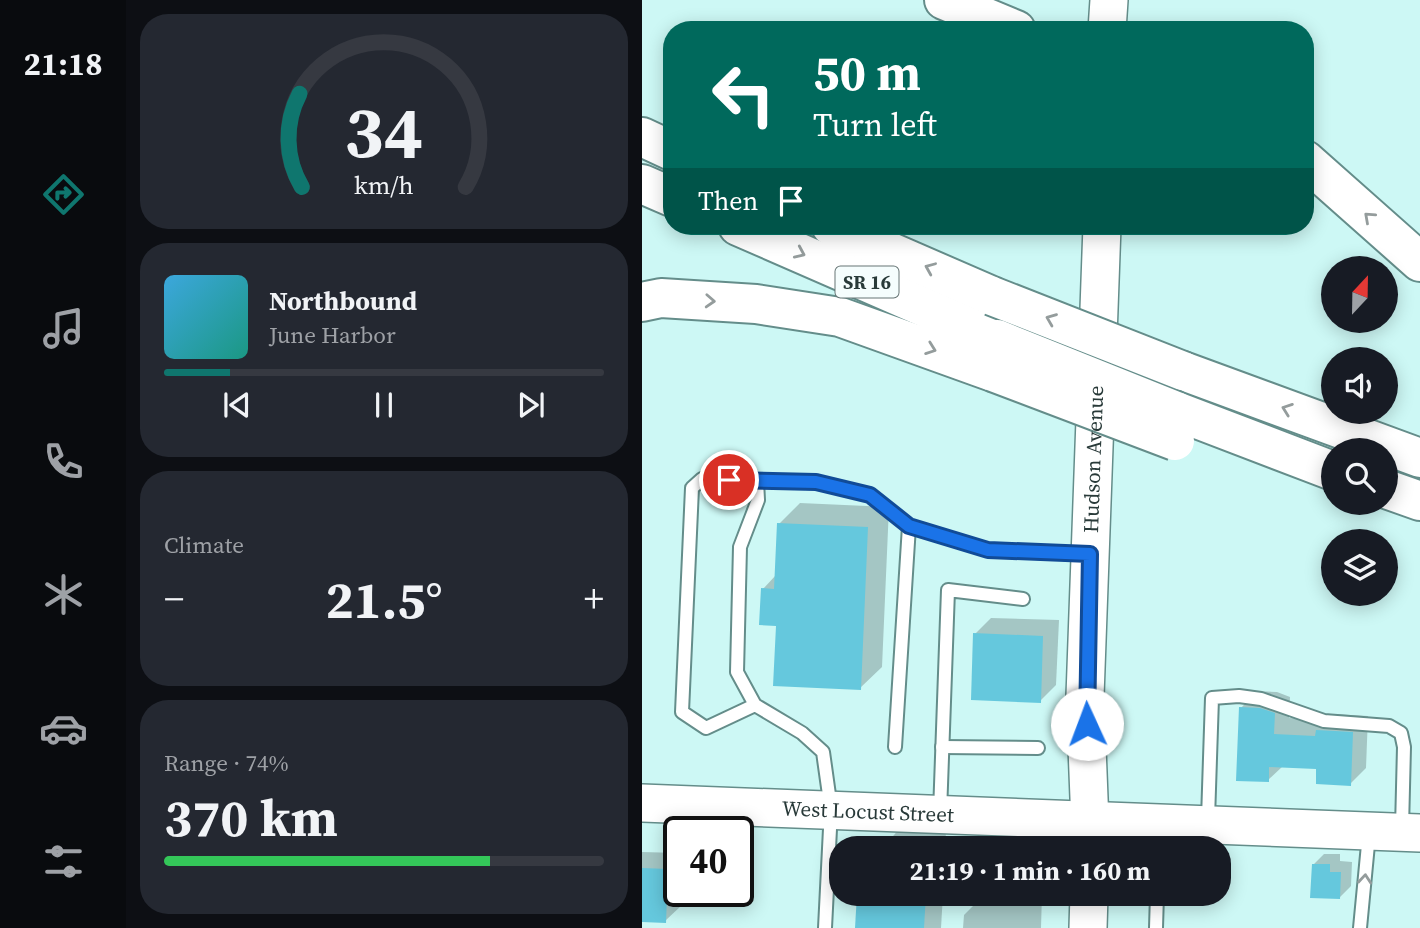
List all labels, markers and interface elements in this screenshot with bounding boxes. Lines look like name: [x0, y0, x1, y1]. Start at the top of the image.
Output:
text: 50 m: [813, 39, 921, 106]
text: 21:18: [24, 42, 102, 86]
icon: left: [698, 49, 789, 140]
text: 34: [345, 83, 423, 182]
text: Turn left: [813, 103, 937, 147]
text: km/h: [354, 168, 414, 202]
icon: directions: [39, 170, 88, 219]
icon: arrive: [772, 182, 810, 220]
text: Then: [698, 183, 758, 219]
one-way arrow: [1364, 212, 1377, 225]
one-way arrow: [793, 245, 805, 259]
north arrow: [1321, 256, 1398, 332]
map controls: [1321, 256, 1398, 606]
one-way arrow: [925, 263, 937, 277]
road number: SR 16: [836, 266, 898, 298]
text: Northbound: [269, 283, 417, 319]
one-way arrow: [705, 293, 716, 308]
icon: music: [39, 304, 88, 353]
one-way arrow: [1046, 314, 1058, 328]
text: June Harbor: [269, 319, 396, 351]
one-way arrow: [924, 341, 936, 355]
button: sound: [1321, 347, 1398, 424]
street label: Hudson Avenue: [1076, 385, 1110, 533]
icon: previous: [218, 386, 256, 424]
icon: pause: [365, 386, 403, 424]
icon: next: [512, 386, 550, 424]
one-way arrow: [1281, 404, 1293, 418]
icon: phone: [39, 437, 88, 486]
button: search: [1321, 438, 1398, 515]
pin: [699, 450, 759, 510]
icon: arrive: [710, 461, 748, 499]
text: Climate: [164, 529, 244, 561]
button: layers: [1321, 529, 1398, 606]
text: 21.5°: [325, 564, 443, 635]
icon: climate: [39, 570, 88, 619]
text: −: [164, 573, 184, 625]
text: +: [584, 573, 604, 625]
position arrow: [1050, 687, 1124, 761]
icon: car: [39, 704, 88, 753]
text: Range · 74%: [164, 747, 289, 779]
text: 370 km: [164, 782, 338, 853]
street label: West Locust Street: [781, 793, 955, 829]
speed limit sign: 40: [663, 816, 754, 907]
icon: filters: [39, 837, 88, 886]
text: 21:19 · 1 min · 160 m: [910, 853, 1150, 889]
one-way arrow: [1357, 873, 1372, 884]

